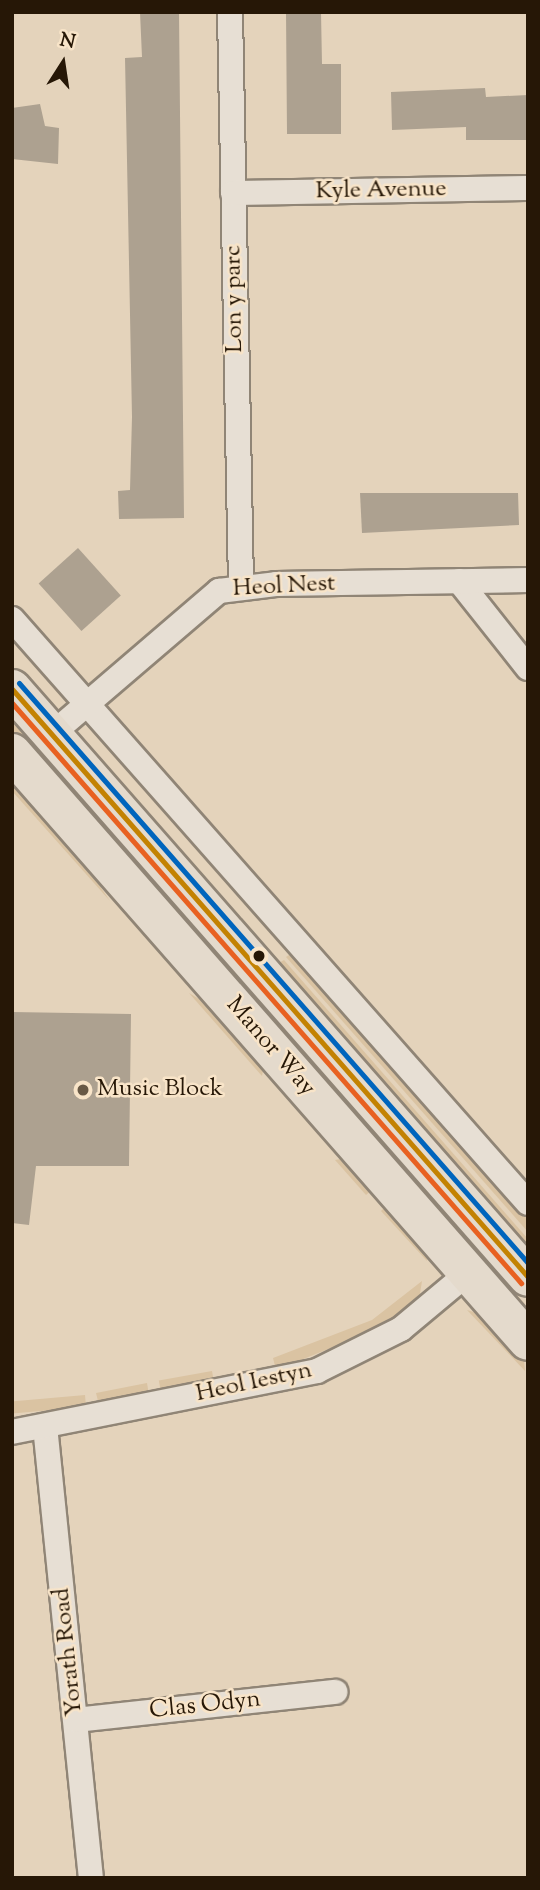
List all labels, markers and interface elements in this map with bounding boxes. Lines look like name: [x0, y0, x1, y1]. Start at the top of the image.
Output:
text: N: [57, 27, 78, 57]
north arrow: [28, 28, 98, 98]
street label: Kyle Avenue: [315, 175, 447, 207]
street label: Lon y parc: [220, 245, 250, 353]
street label: Heol Nest: [232, 570, 336, 604]
unlabelled marker: [252, 949, 266, 963]
street label: Manor Way: [219, 991, 321, 1103]
place label: Music Block: [97, 1076, 223, 1104]
marker: Music Block: [75, 1082, 91, 1098]
street label: Heol Iestyn: [193, 1357, 315, 1409]
street label: Yorath Road: [48, 1586, 90, 1718]
street label: Clas Odyn: [148, 1686, 262, 1726]

